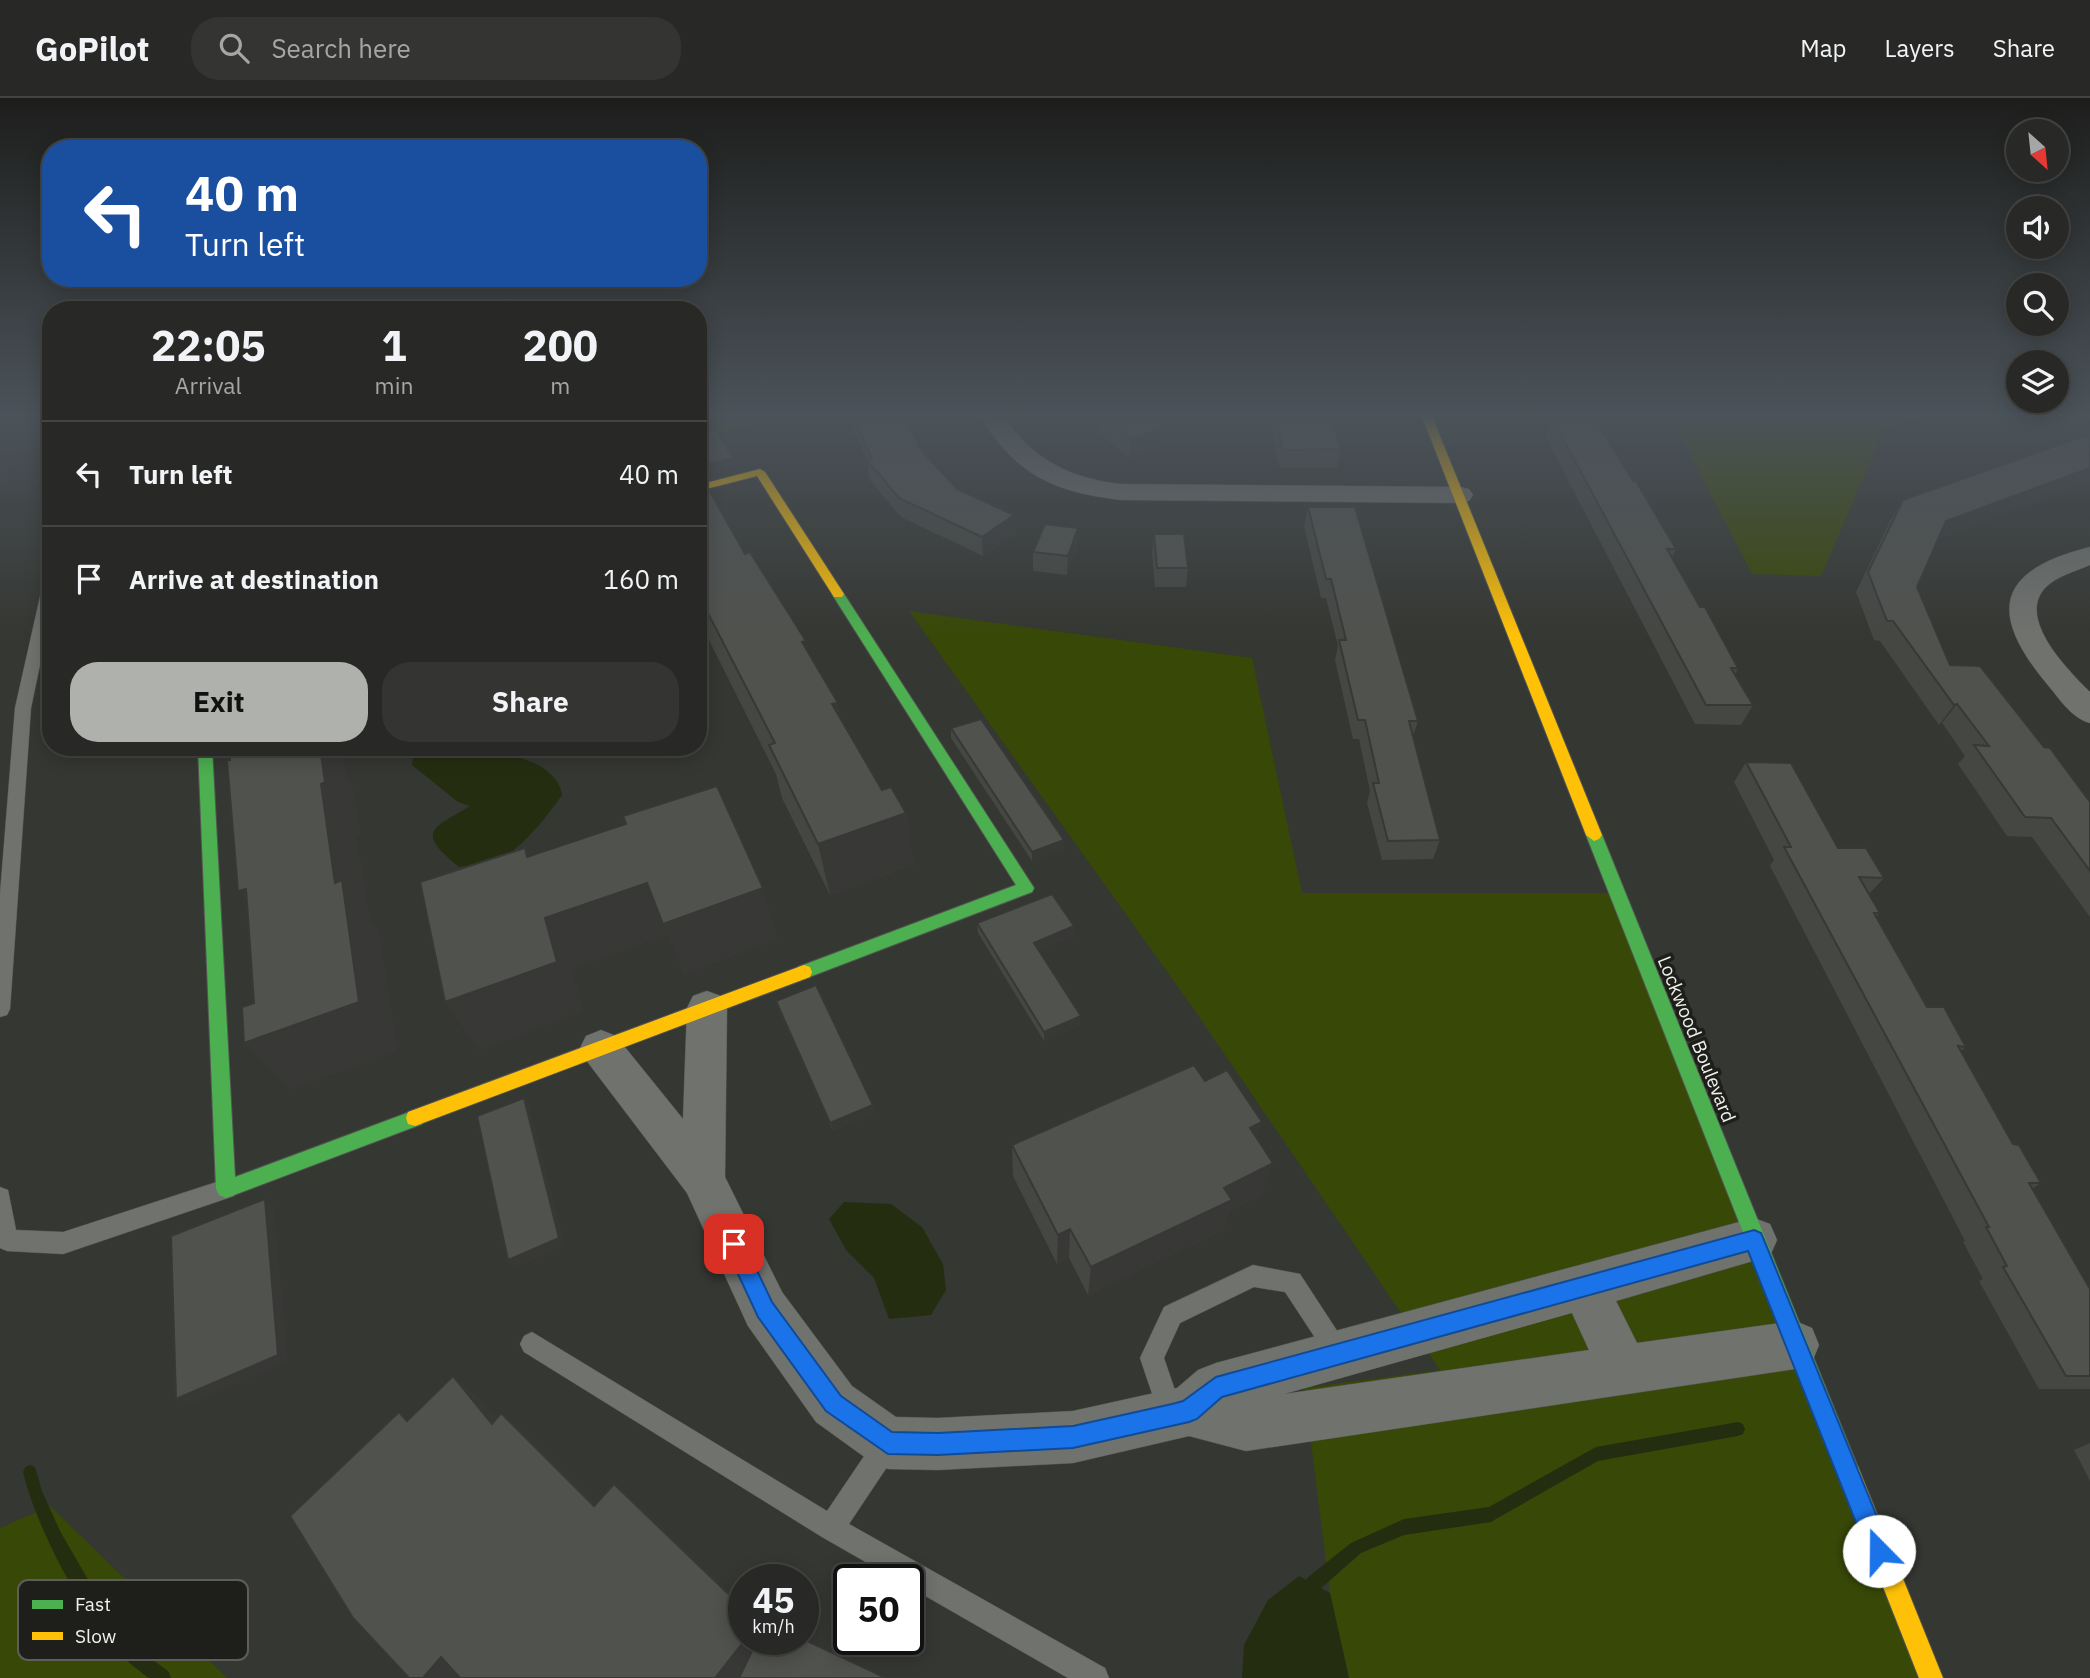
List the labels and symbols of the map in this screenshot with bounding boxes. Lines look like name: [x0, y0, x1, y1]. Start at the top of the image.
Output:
north arrow: [2006, 119, 2068, 182]
street label: Lockwood Boulevard: [1653, 952, 1741, 1126]
pin: [704, 1214, 764, 1274]
position arrow: [1842, 1514, 1916, 1588]
speed limit sign: 50: [833, 1564, 924, 1655]
legend: [18, 1580, 248, 1660]
text: Fast: [75, 1592, 111, 1616]
text: Slow: [75, 1624, 116, 1648]

